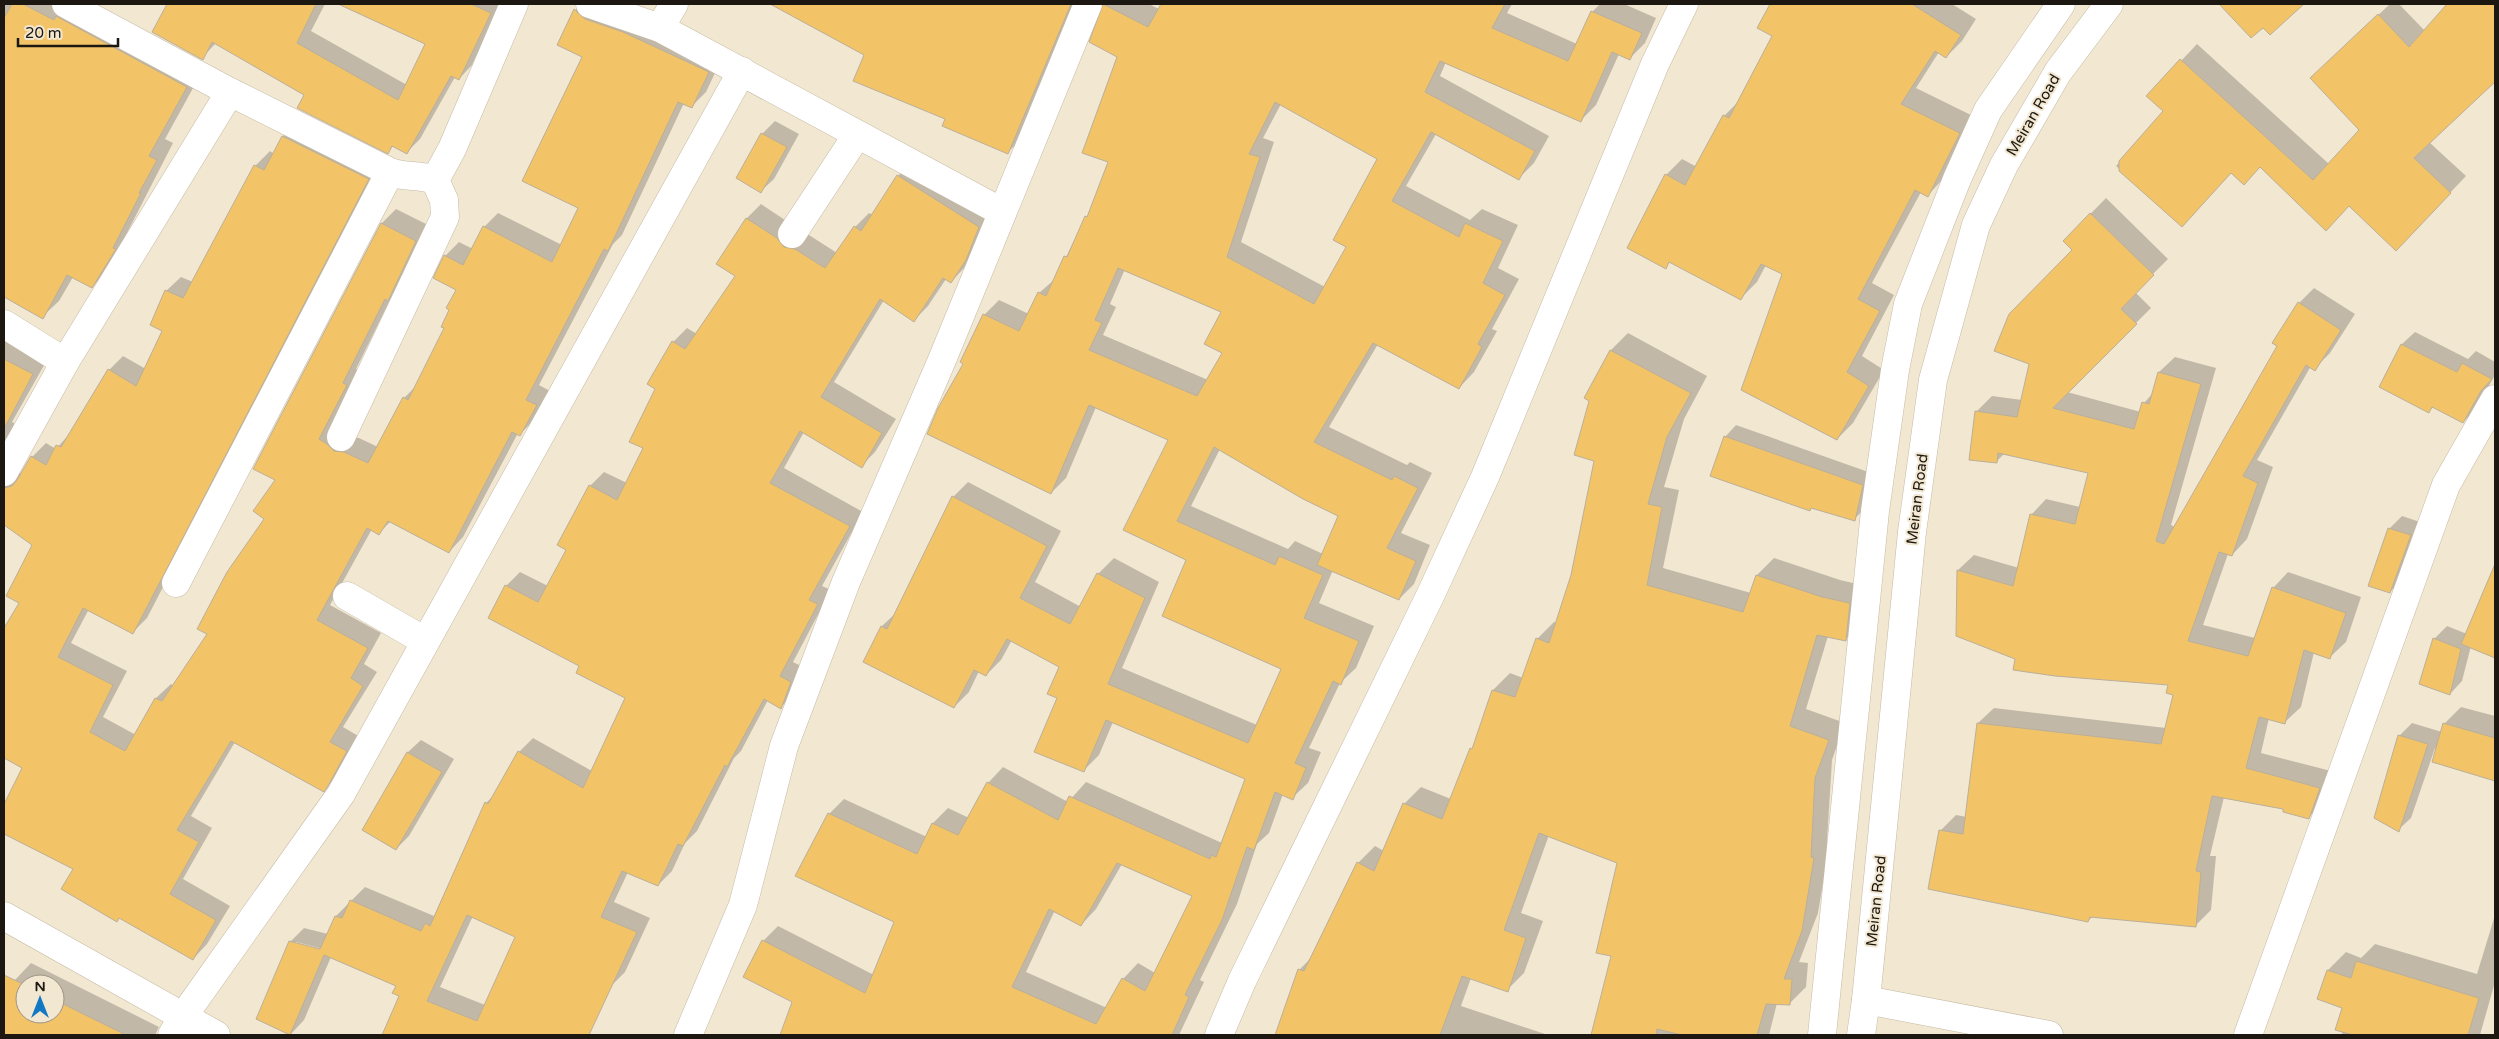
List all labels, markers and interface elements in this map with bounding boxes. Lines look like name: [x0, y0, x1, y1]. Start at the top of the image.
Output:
scale bar: [18, 15, 118, 47]
text: 20 m: [25, 24, 62, 42]
street label: Meiran Road: [2002, 71, 2064, 159]
street label: Meiran Road: [1902, 453, 1932, 545]
street label: Meiran Road: [1862, 855, 1890, 947]
north arrow: [15, 974, 65, 1024]
text: N: [34, 978, 46, 995]

